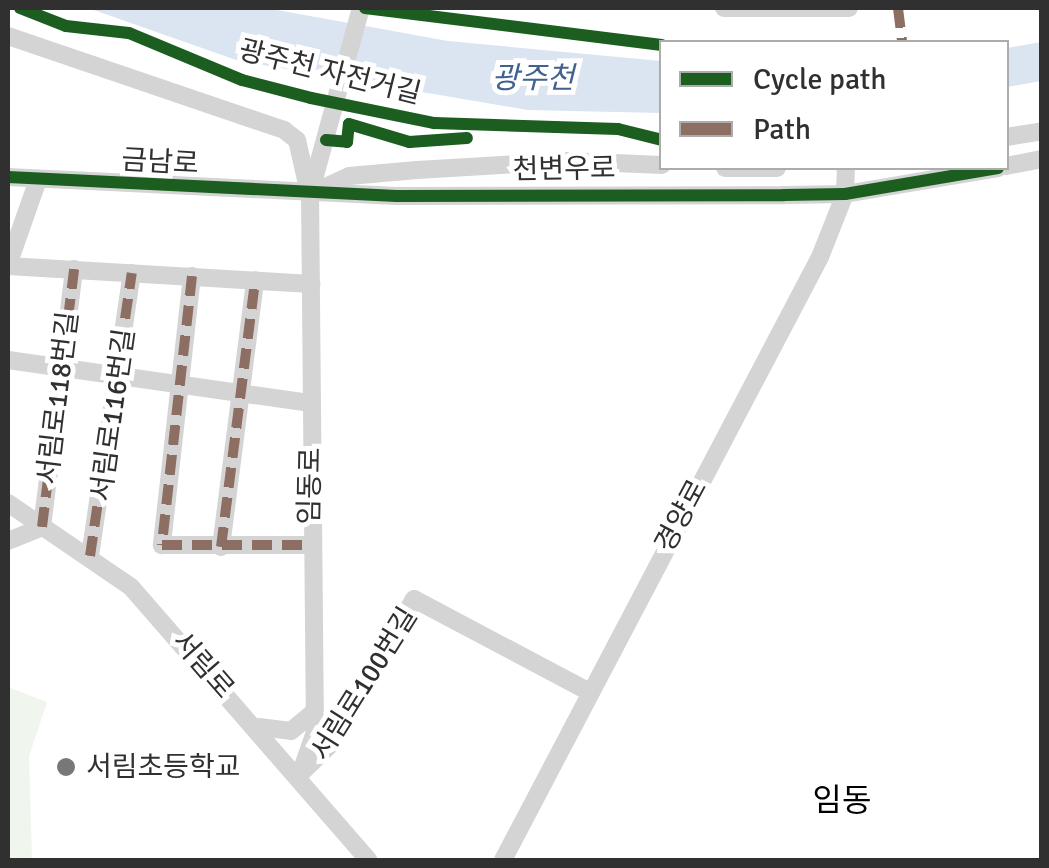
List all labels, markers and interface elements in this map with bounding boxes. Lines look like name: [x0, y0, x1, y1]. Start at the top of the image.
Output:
street label: 광주천 자전거길: [235, 33, 425, 111]
legend: [659, 40, 1009, 170]
water label: 광주천: [492, 61, 574, 97]
text: Cycle path: [753, 61, 887, 98]
text: Path: [753, 111, 811, 148]
street label: 금남로: [121, 143, 199, 181]
street label: 천변우로: [512, 151, 616, 187]
street label: 서림로118번길: [31, 310, 85, 486]
street label: 서림로116번길: [84, 326, 142, 504]
street label: 임동로: [293, 447, 327, 525]
street label: 경양로: [648, 474, 714, 558]
street label: 서림로100번길: [304, 601, 424, 767]
street label: 서림로: [165, 625, 241, 705]
place label: 서림초등학교: [86, 750, 241, 784]
marker: 서림초등학교: [55, 756, 77, 778]
district label: 임동: [813, 782, 871, 820]

